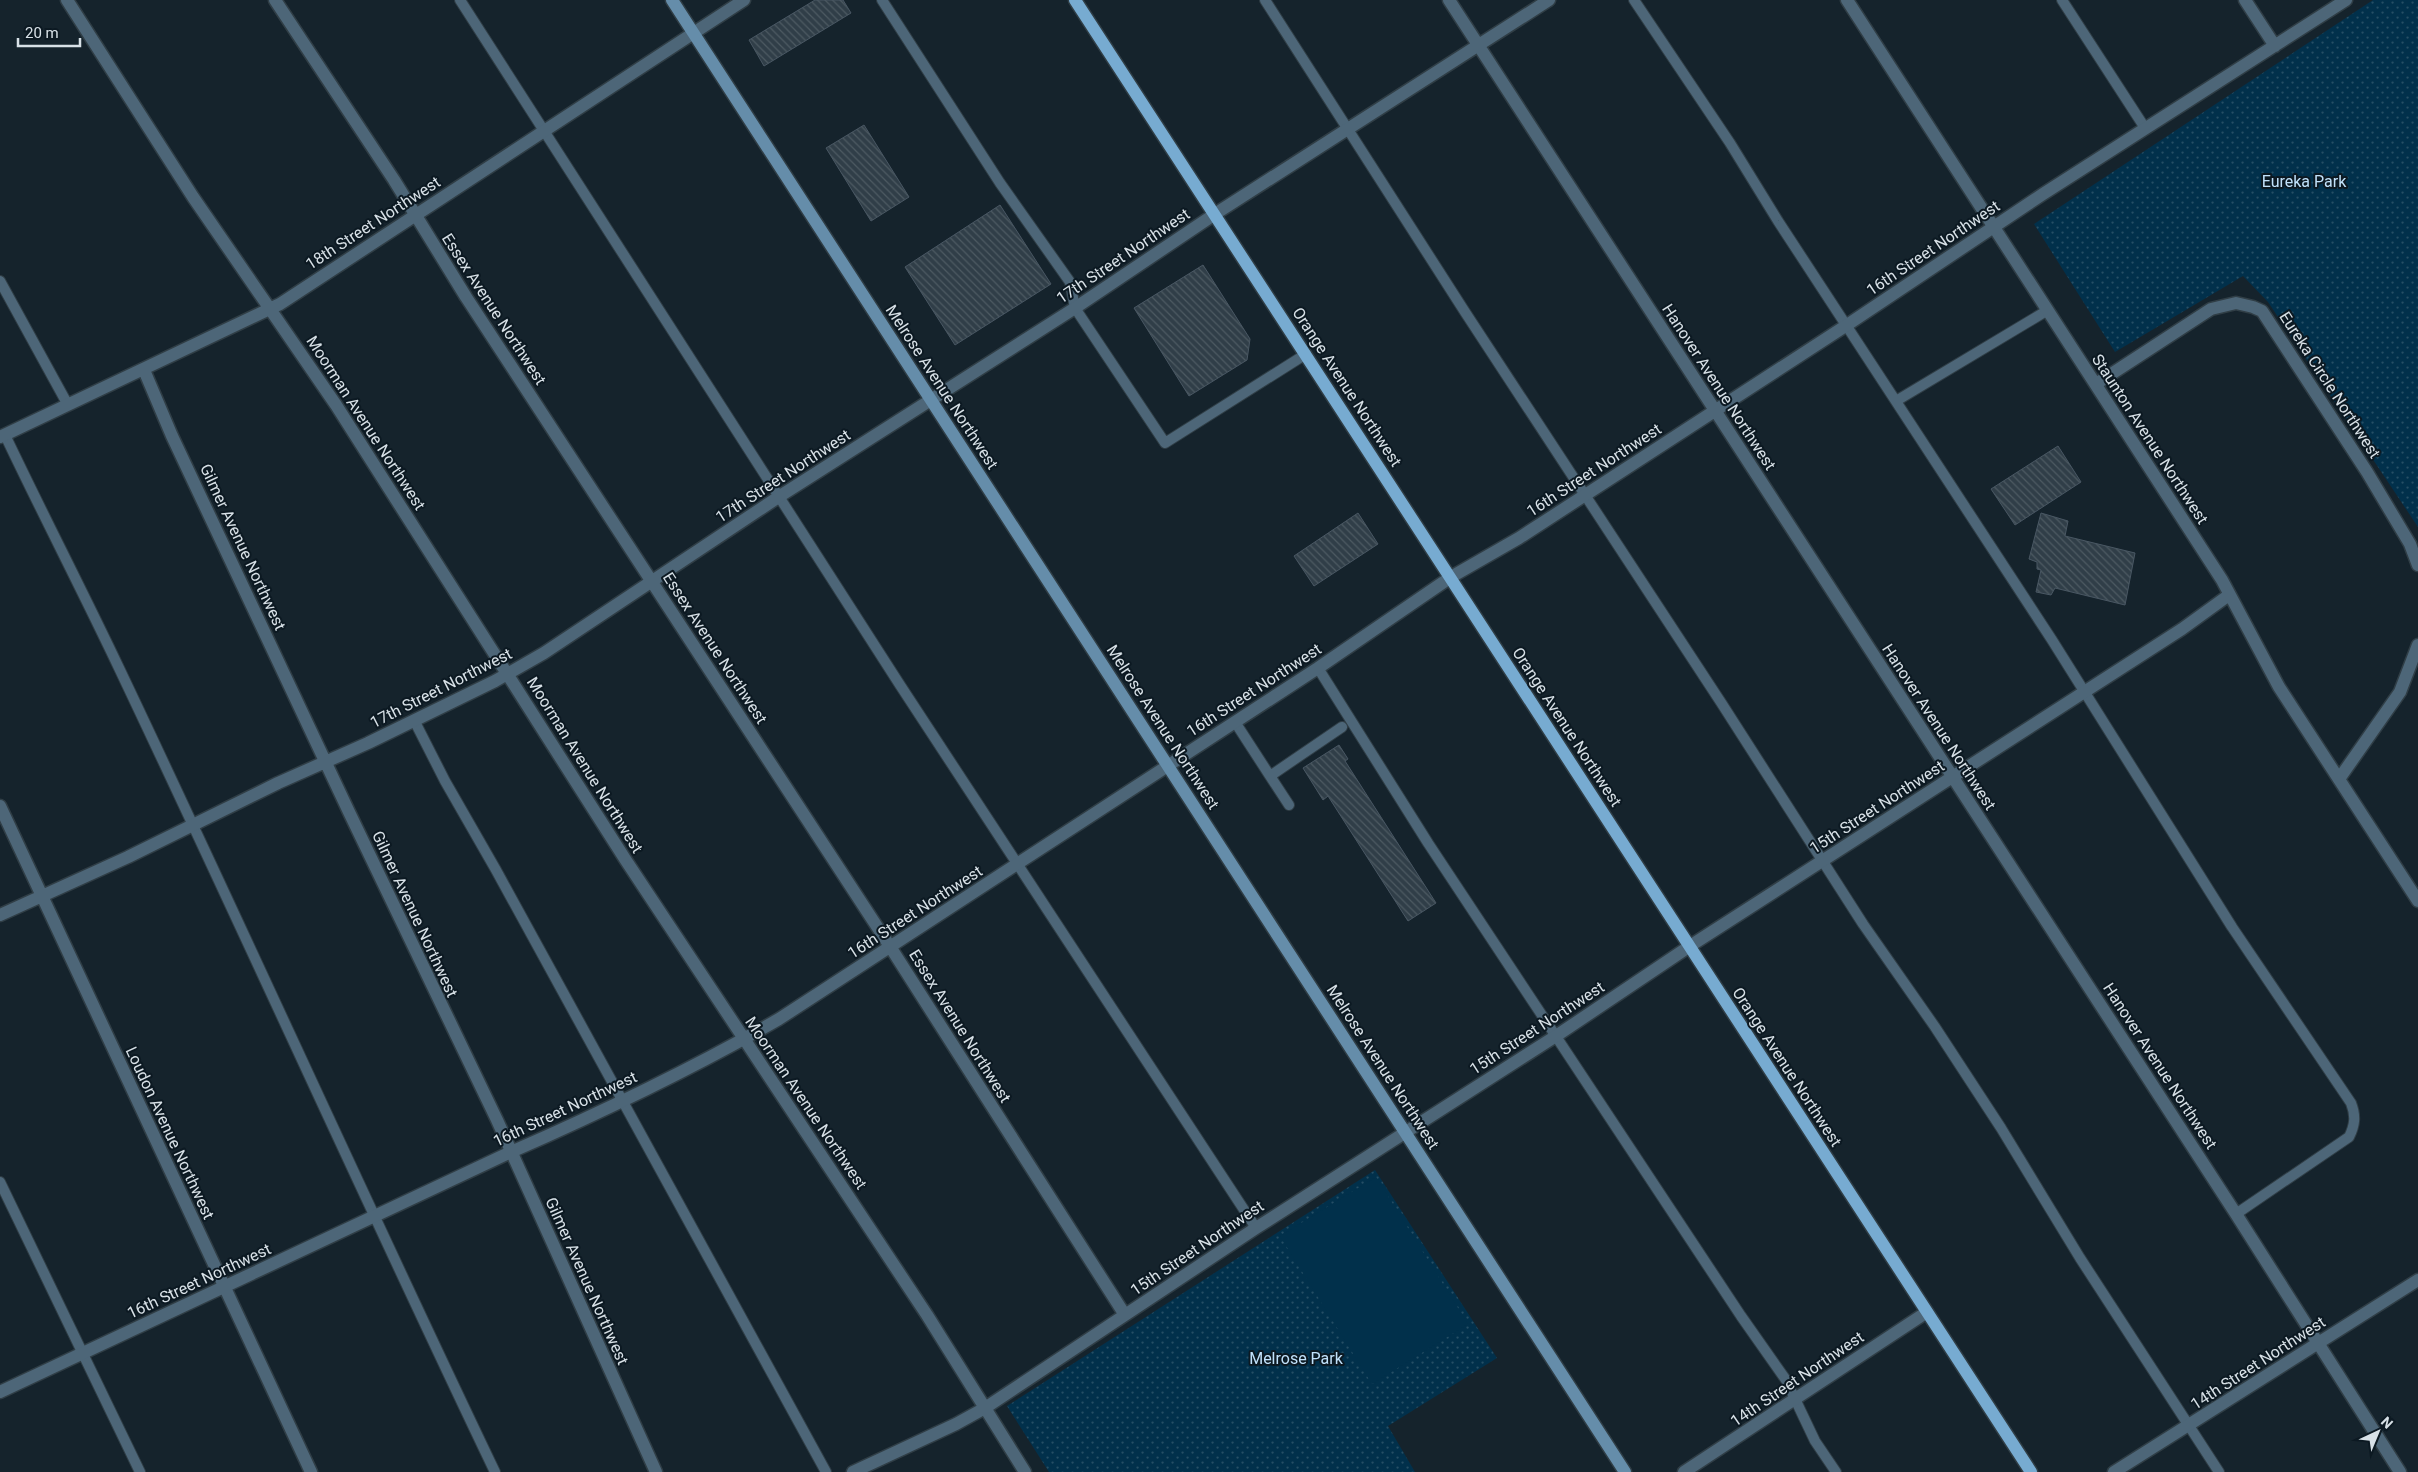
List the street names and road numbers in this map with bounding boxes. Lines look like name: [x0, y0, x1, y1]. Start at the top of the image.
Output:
street label: 18th Street Northwest: [302, 172, 444, 274]
street label: 16th Street Northwest: [1863, 196, 2003, 300]
street label: 17th Street Northwest: [1053, 204, 1193, 308]
street label: Essex Avenue Northwest: [438, 230, 550, 388]
street label: Hanover Avenue Northwest: [1658, 300, 1780, 474]
street label: Melrose Avenue Northwest: [882, 301, 1002, 473]
street label: Orange Avenue Northwest: [1288, 304, 1406, 470]
street label: Eureka Circle Northwest: [2275, 308, 2385, 462]
street label: Moorman Avenue Northwest: [303, 332, 429, 514]
street label: Staunton Avenue Northwest: [2088, 350, 2212, 528]
street label: 16th Street Northwest: [1523, 419, 1665, 521]
street label: 17th Street Northwest: [712, 425, 854, 527]
street label: Gilmer Avenue Northwest: [196, 461, 290, 633]
street label: Essex Avenue Northwest: [659, 569, 771, 727]
street label: 16th Street Northwest: [1183, 639, 1325, 741]
street label: Hanover Avenue Northwest: [1878, 640, 2000, 814]
street label: Melrose Avenue Northwest: [1103, 641, 1223, 813]
street label: 17th Street Northwest: [367, 644, 515, 732]
street label: Orange Avenue Northwest: [1508, 644, 1626, 810]
street label: Moorman Avenue Northwest: [523, 674, 647, 856]
street label: 15th Street Northwest: [1806, 756, 1948, 858]
street label: Gilmer Avenue Northwest: [368, 828, 462, 1000]
street label: 16th Street Northwest: [844, 861, 986, 963]
street label: Essex Avenue Northwest: [905, 946, 1015, 1106]
street label: 15th Street Northwest: [1466, 977, 1608, 1079]
street label: Hanover Avenue Northwest: [2099, 979, 2221, 1153]
street label: Melrose Avenue Northwest: [1323, 981, 1443, 1153]
street label: Orange Avenue Northwest: [1728, 984, 1846, 1150]
street label: Moorman Avenue Northwest: [741, 1013, 871, 1193]
street label: Loudon Avenue Northwest: [122, 1044, 218, 1222]
street label: 16th Street Northwest: [490, 1067, 640, 1151]
street label: Gilmer Avenue Northwest: [541, 1194, 633, 1368]
street label: 15th Street Northwest: [1127, 1196, 1267, 1300]
street label: 16th Street Northwest: [124, 1239, 274, 1323]
street label: 14th Street Northwest: [2187, 1312, 2329, 1414]
street label: 14th Street Northwest: [1727, 1327, 1867, 1431]

